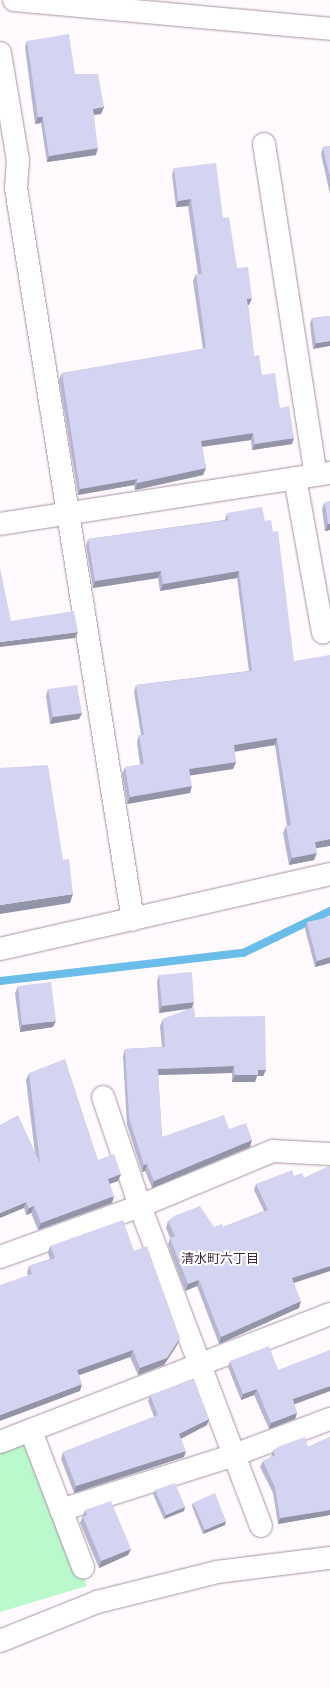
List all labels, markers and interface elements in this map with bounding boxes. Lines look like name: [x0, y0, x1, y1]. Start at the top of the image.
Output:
district label: 清水町六丁目: [181, 1250, 259, 1266]

